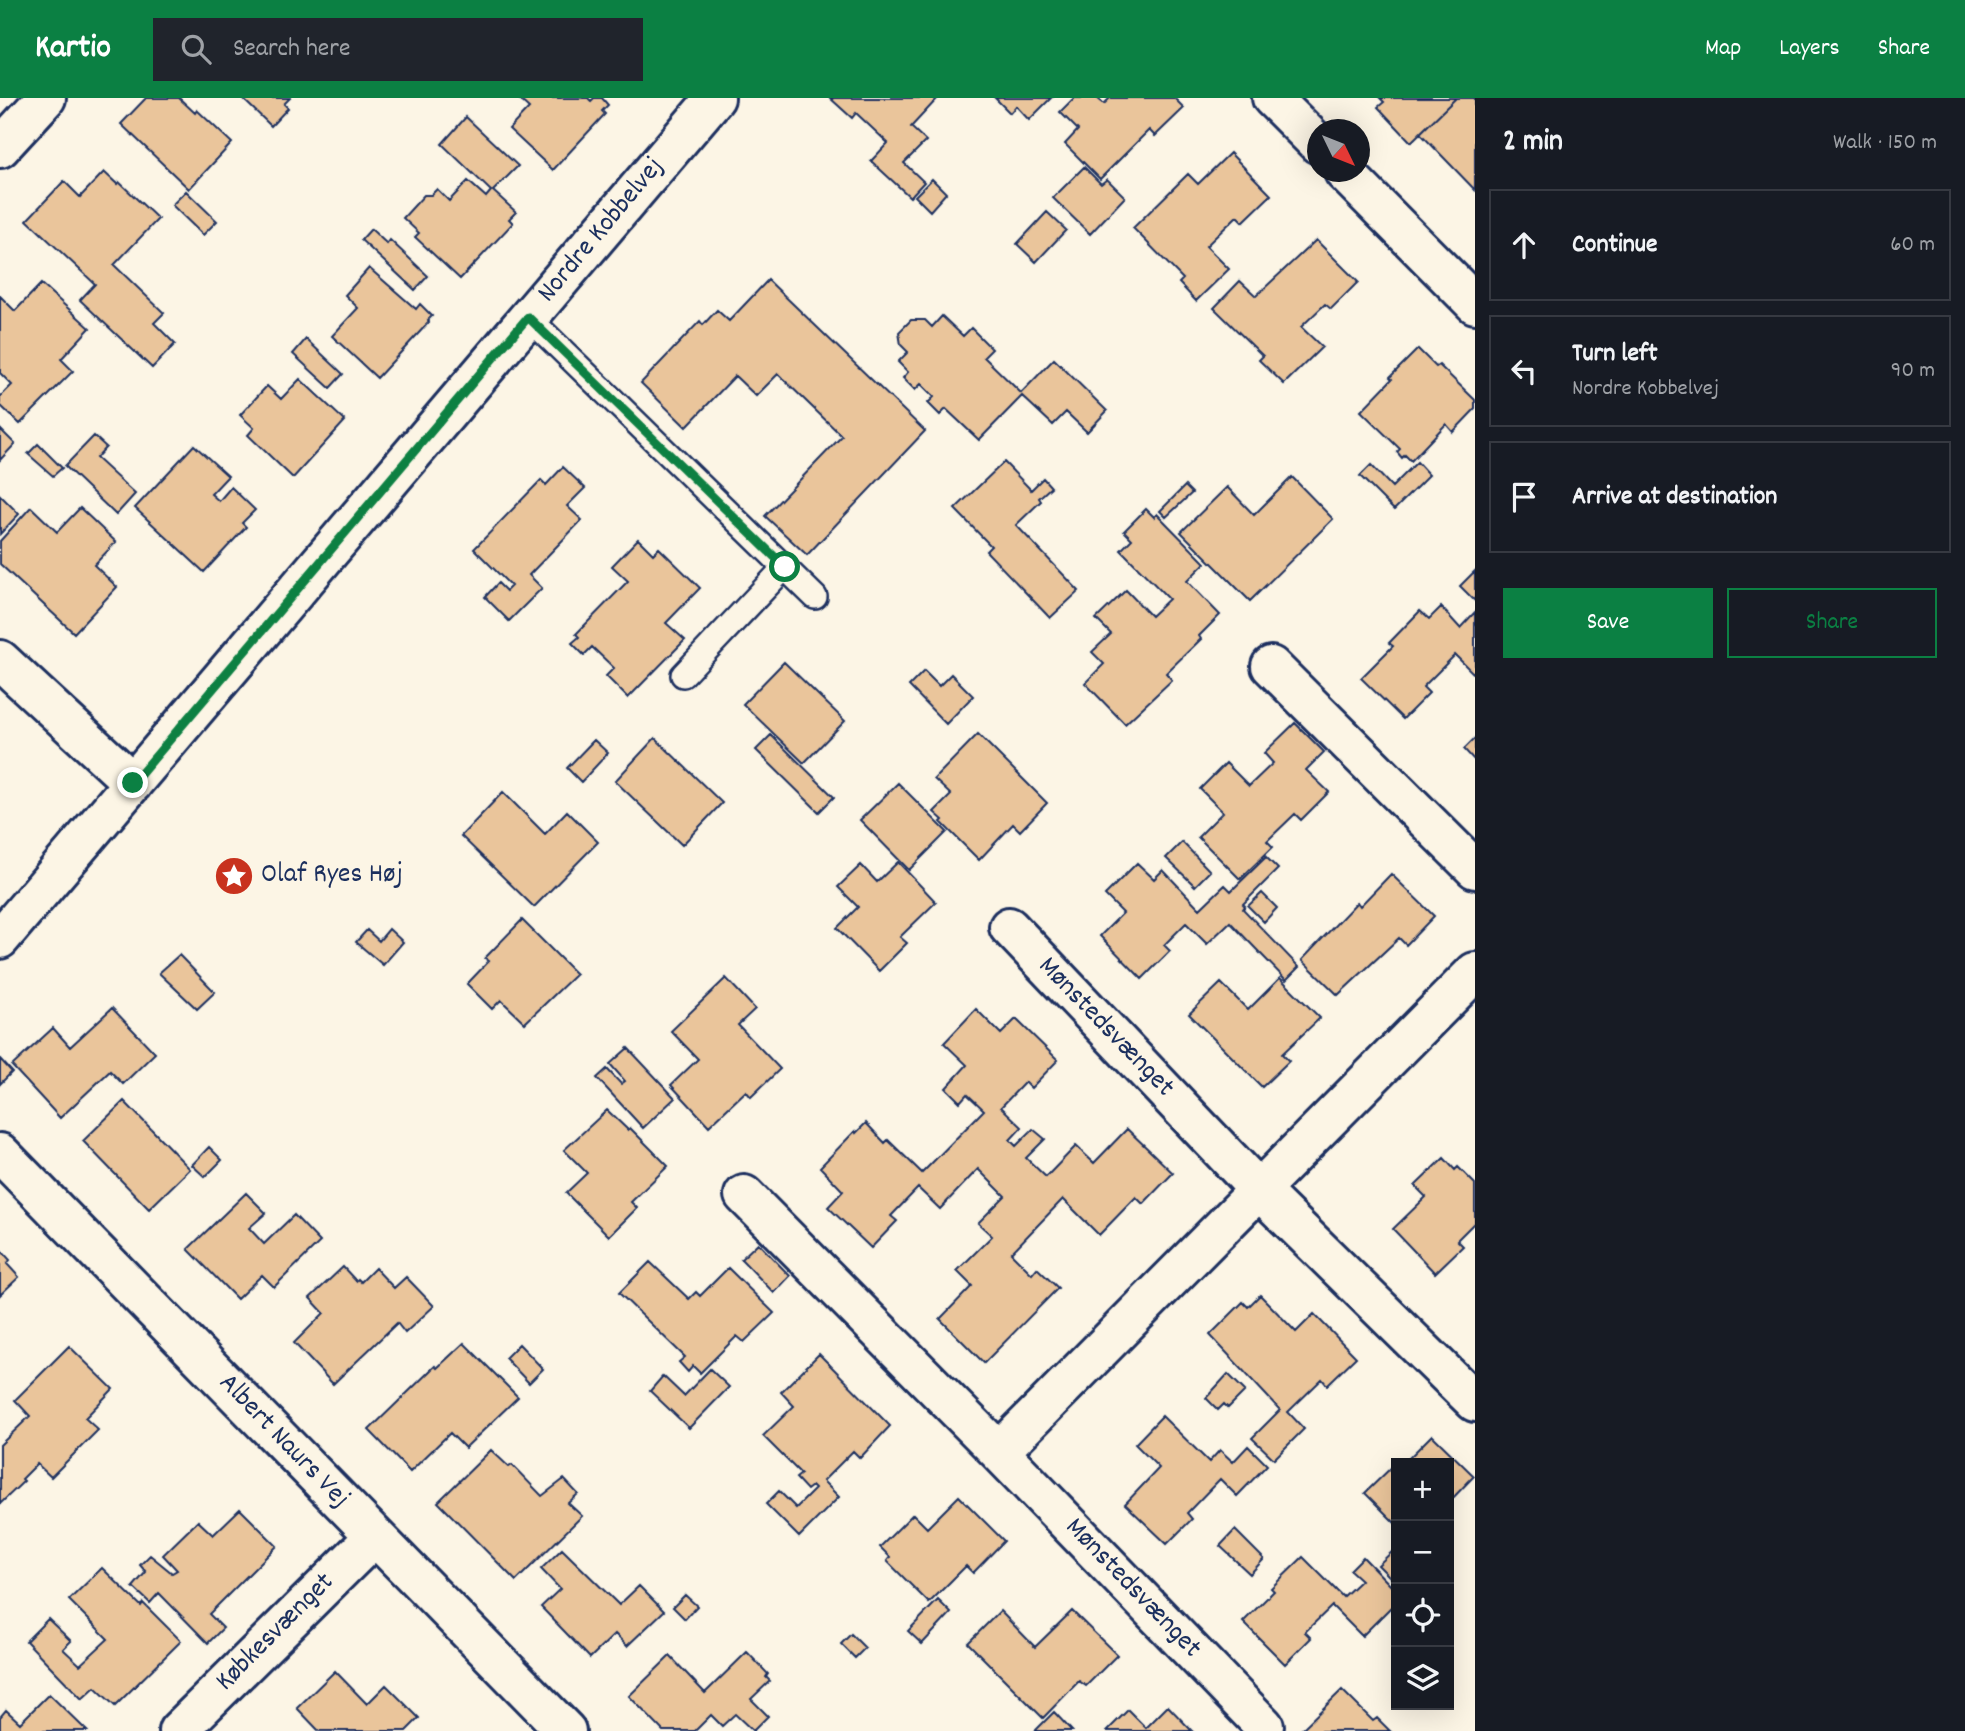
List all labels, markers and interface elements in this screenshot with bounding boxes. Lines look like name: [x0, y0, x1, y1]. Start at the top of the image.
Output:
search box: [153, 18, 643, 81]
text: Kartio: [35, 26, 111, 73]
icon: search: [177, 30, 215, 68]
text: Search here: [233, 31, 350, 68]
text: Map: [1705, 32, 1741, 66]
text: Layers: [1779, 32, 1840, 66]
text: Share: [1878, 32, 1930, 66]
north arrow: [1307, 119, 1370, 182]
text: 2 min: [1503, 122, 1563, 165]
text: Walk · 150 m: [1833, 127, 1937, 160]
street label: Nordre Kobbelvej: [529, 150, 675, 312]
icon: ahead: [1505, 226, 1543, 264]
text: Continue: [1572, 227, 1657, 264]
text: 60 m: [1890, 229, 1935, 262]
text: Turn left: [1572, 336, 1658, 373]
icon: left: [1505, 352, 1543, 390]
text: 90 m: [1891, 355, 1935, 388]
text: Nordre Kobbelvej: [1572, 373, 1719, 406]
icon: arrive: [1505, 478, 1543, 516]
text: Arrive at destination: [1572, 479, 1777, 516]
route start: [769, 551, 800, 582]
button: Save: [1503, 588, 1713, 658]
button: Share: [1727, 588, 1937, 658]
route end: [117, 767, 148, 798]
place icon: Olaf Ryes Høj: [213, 855, 255, 897]
place label: Olaf Ryes Høj: [261, 856, 403, 896]
street label: Mønstedsvænget: [1027, 949, 1183, 1107]
street label: Albert Naurs Vej: [208, 1365, 358, 1519]
map controls: [1391, 1458, 1454, 1710]
button: +: [1391, 1458, 1454, 1521]
street label: Mønstedsvænget: [1054, 1510, 1210, 1668]
button: −: [1391, 1521, 1454, 1584]
street label: Købkesvænget: [207, 1564, 345, 1702]
button: locate: [1391, 1584, 1454, 1647]
button: layers: [1391, 1647, 1454, 1710]

